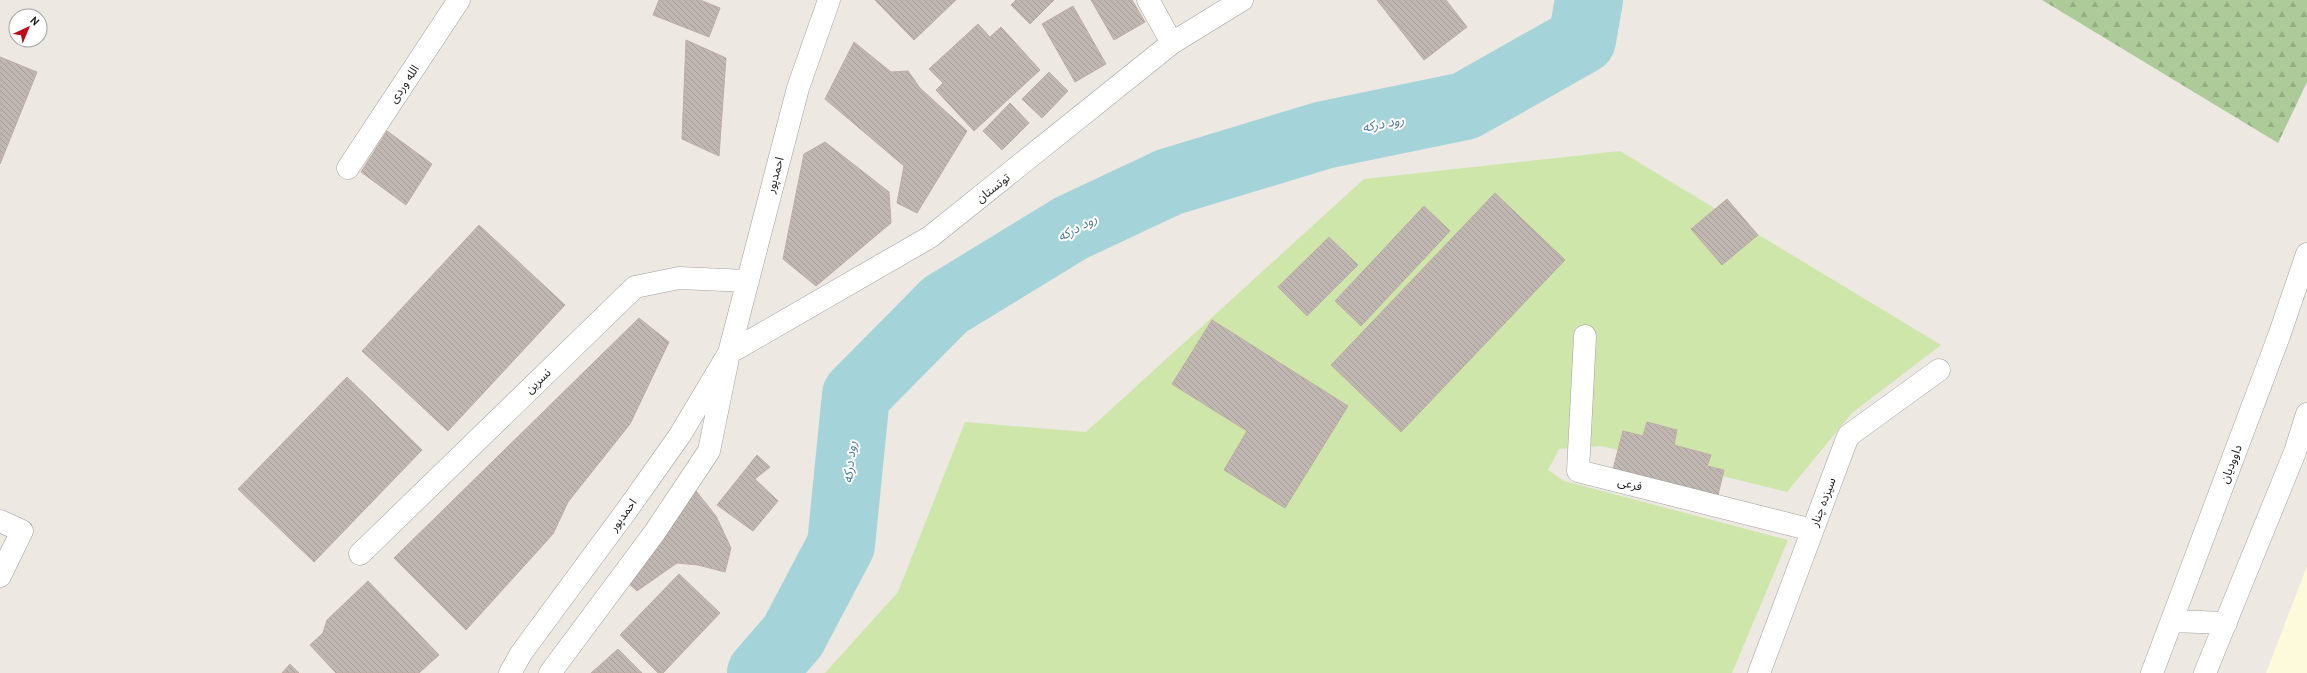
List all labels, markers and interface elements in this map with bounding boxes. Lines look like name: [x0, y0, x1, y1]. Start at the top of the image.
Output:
north arrow: [8, 8, 48, 48]
text: N: [27, 13, 42, 28]
street label: الله وردی: [385, 62, 422, 106]
water label: رود درکه: [1361, 111, 1406, 136]
street label: احمدپور: [762, 155, 788, 196]
street label: توتستان: [973, 169, 1013, 206]
water label: رود درکه: [1055, 210, 1100, 245]
street label: نسرین: [522, 365, 554, 397]
water label: رود درکه: [839, 440, 860, 484]
street label: داوودیان: [2216, 442, 2245, 485]
street label: فرعی: [1616, 473, 1644, 494]
street label: سیزده چنار: [1806, 475, 1840, 530]
street label: احمدپور: [605, 495, 640, 535]

